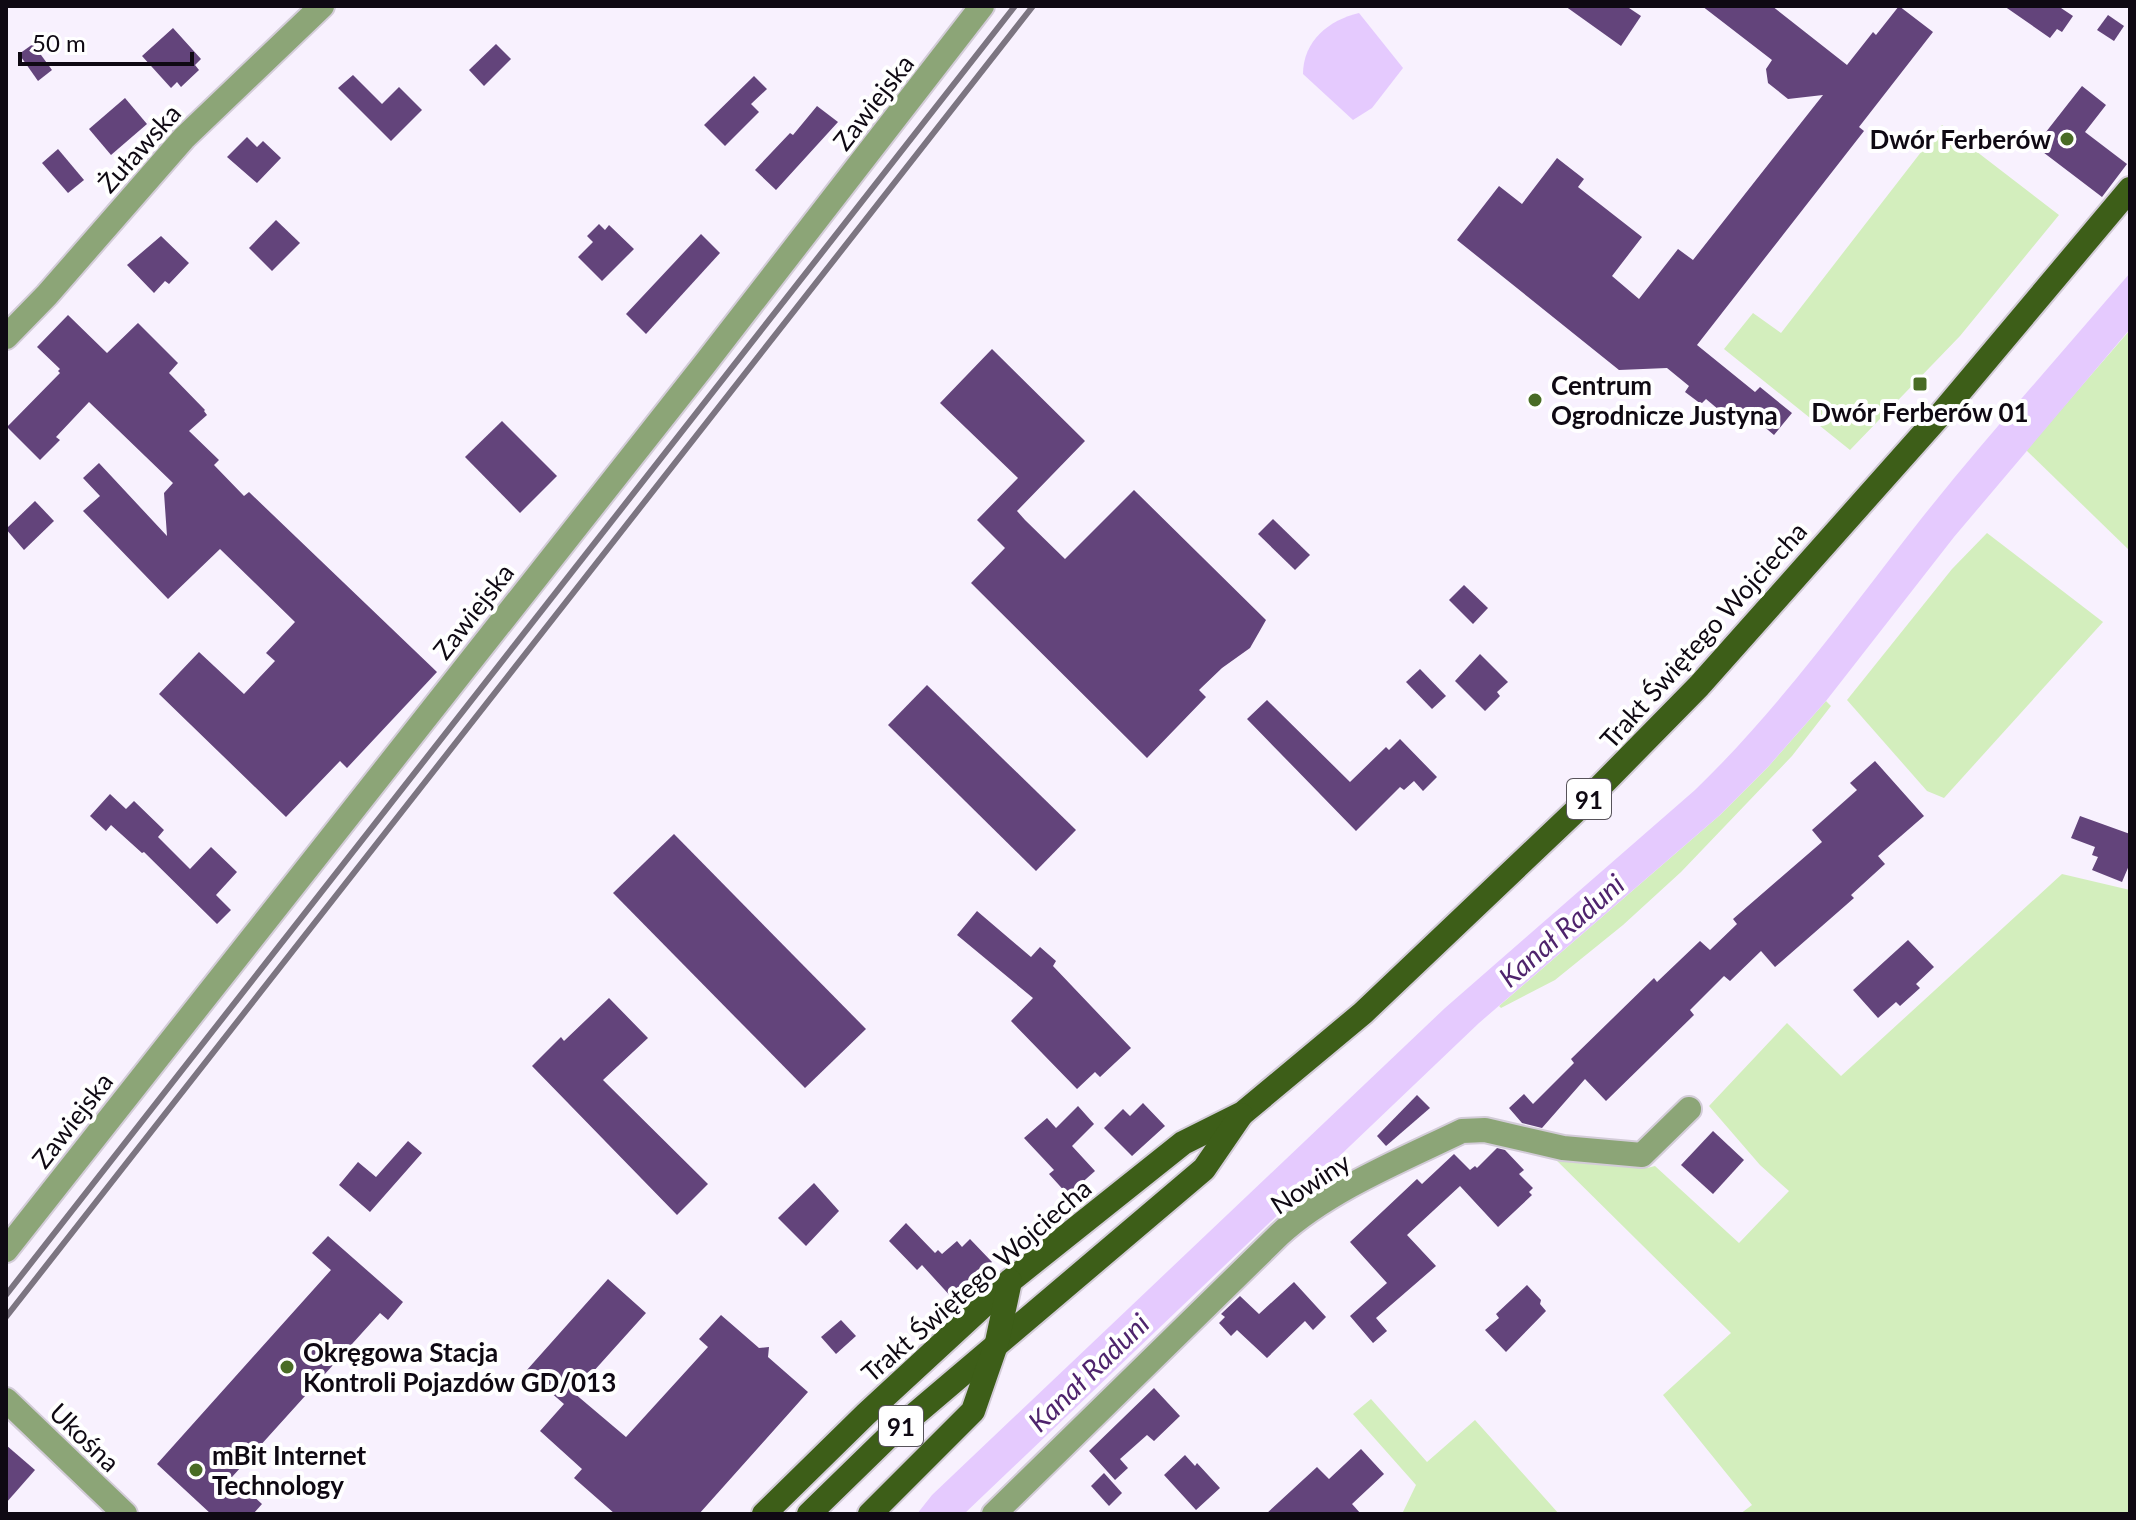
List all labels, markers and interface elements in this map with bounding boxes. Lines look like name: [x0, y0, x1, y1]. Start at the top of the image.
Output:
scale bar: [20, 16, 192, 66]
text: 50 m: [32, 28, 86, 57]
street label: Zawiejska: [826, 48, 920, 156]
street label: Żuławska: [91, 97, 187, 199]
place label: Dwór Ferberów: [1870, 123, 2051, 155]
marker: Dwór Ferberów: [2058, 130, 2076, 148]
place label: Centrum Ogrodnicze Justyna: [1551, 369, 1778, 431]
marker: Dwór Ferberów 01: [1911, 375, 1929, 393]
marker: Centrum Ogrodnicze Justyna: [1526, 391, 1544, 409]
place label: Dwór Ferberów 01: [1811, 396, 2029, 428]
street label: Trakt Świętego Wojciecha: [1593, 515, 1813, 755]
street label: Zawiejska: [426, 557, 520, 665]
road number: 91: [1567, 779, 1611, 819]
water label: Kanał Raduni: [1491, 866, 1631, 994]
street label: Zawiejska: [25, 1066, 119, 1174]
street label: Nowiny: [1264, 1145, 1356, 1220]
street label: Trakt Świętego Wojciecha: [855, 1172, 1097, 1388]
water label: Kanał Raduni: [1021, 1306, 1156, 1438]
place label: Okręgowa Stacja Kontroli Pojazdów GD/013: [303, 1336, 616, 1398]
marker: Okręgowa Stacja Kontroli Pojazdów GD/013: [278, 1358, 296, 1376]
street label: Ukośna: [43, 1396, 127, 1478]
road number: 91: [879, 1406, 923, 1446]
place label: mBit Internet Technology: [212, 1439, 367, 1501]
marker: mBit Internet Technology: [187, 1461, 205, 1479]

